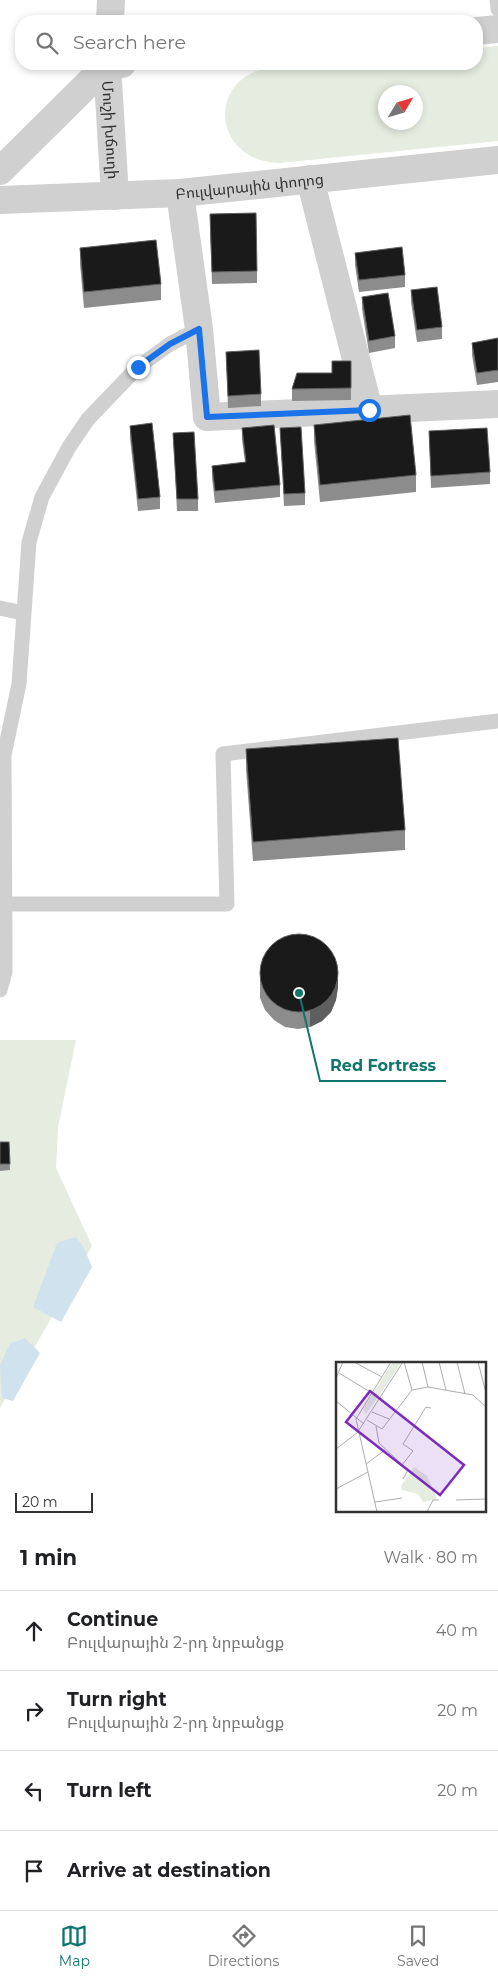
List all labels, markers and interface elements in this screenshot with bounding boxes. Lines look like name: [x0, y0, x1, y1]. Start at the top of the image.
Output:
search box: [15, 15, 483, 70]
icon: search: [33, 29, 61, 57]
text: Search here: [73, 31, 186, 54]
street label: Մուշի խճուղի: [99, 80, 123, 180]
north arrow: [378, 85, 423, 130]
street label: Բուլվարային փողոց: [174, 169, 325, 203]
route end: [127, 356, 150, 379]
route start: [358, 399, 381, 422]
callout: Red Fortress: [320, 1050, 446, 1081]
text: Red Fortress: [330, 1056, 436, 1075]
inset map: [336, 1362, 486, 1512]
scale bar: [15, 1490, 92, 1513]
text: 20 m: [22, 1493, 58, 1511]
text: 1 min: [20, 1545, 77, 1570]
text: Walk · 80 m: [383, 1548, 478, 1567]
text: Continue: [67, 1608, 158, 1631]
icon: ahead: [20, 1617, 48, 1645]
text: 40 m: [436, 1621, 478, 1640]
text: Բուլվարային 2-րդ նրբանցք: [67, 1633, 284, 1652]
text: Turn right: [67, 1688, 167, 1711]
icon: right: [20, 1697, 48, 1725]
text: 20 m: [437, 1701, 478, 1720]
text: Բուլվարային 2-րդ նրբանցք: [67, 1713, 284, 1732]
icon: left: [20, 1777, 48, 1805]
text: Turn left: [67, 1779, 152, 1802]
text: 20 m: [437, 1781, 478, 1800]
icon: arrive: [20, 1857, 48, 1885]
text: Arrive at destination: [67, 1859, 271, 1882]
tab: Map: [59, 1922, 90, 1970]
tab: Directions: [208, 1922, 279, 1970]
tab: Saved: [397, 1922, 439, 1970]

